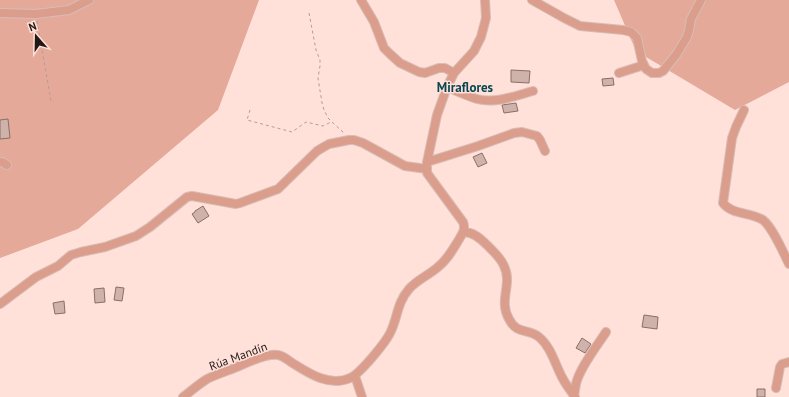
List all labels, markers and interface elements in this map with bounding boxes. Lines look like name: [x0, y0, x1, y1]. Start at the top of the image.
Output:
north arrow: [16, 16, 56, 56]
text: N: [27, 19, 38, 34]
district label: Miraflores: [437, 79, 494, 96]
street label: Rúa Mandín: [207, 339, 269, 373]

